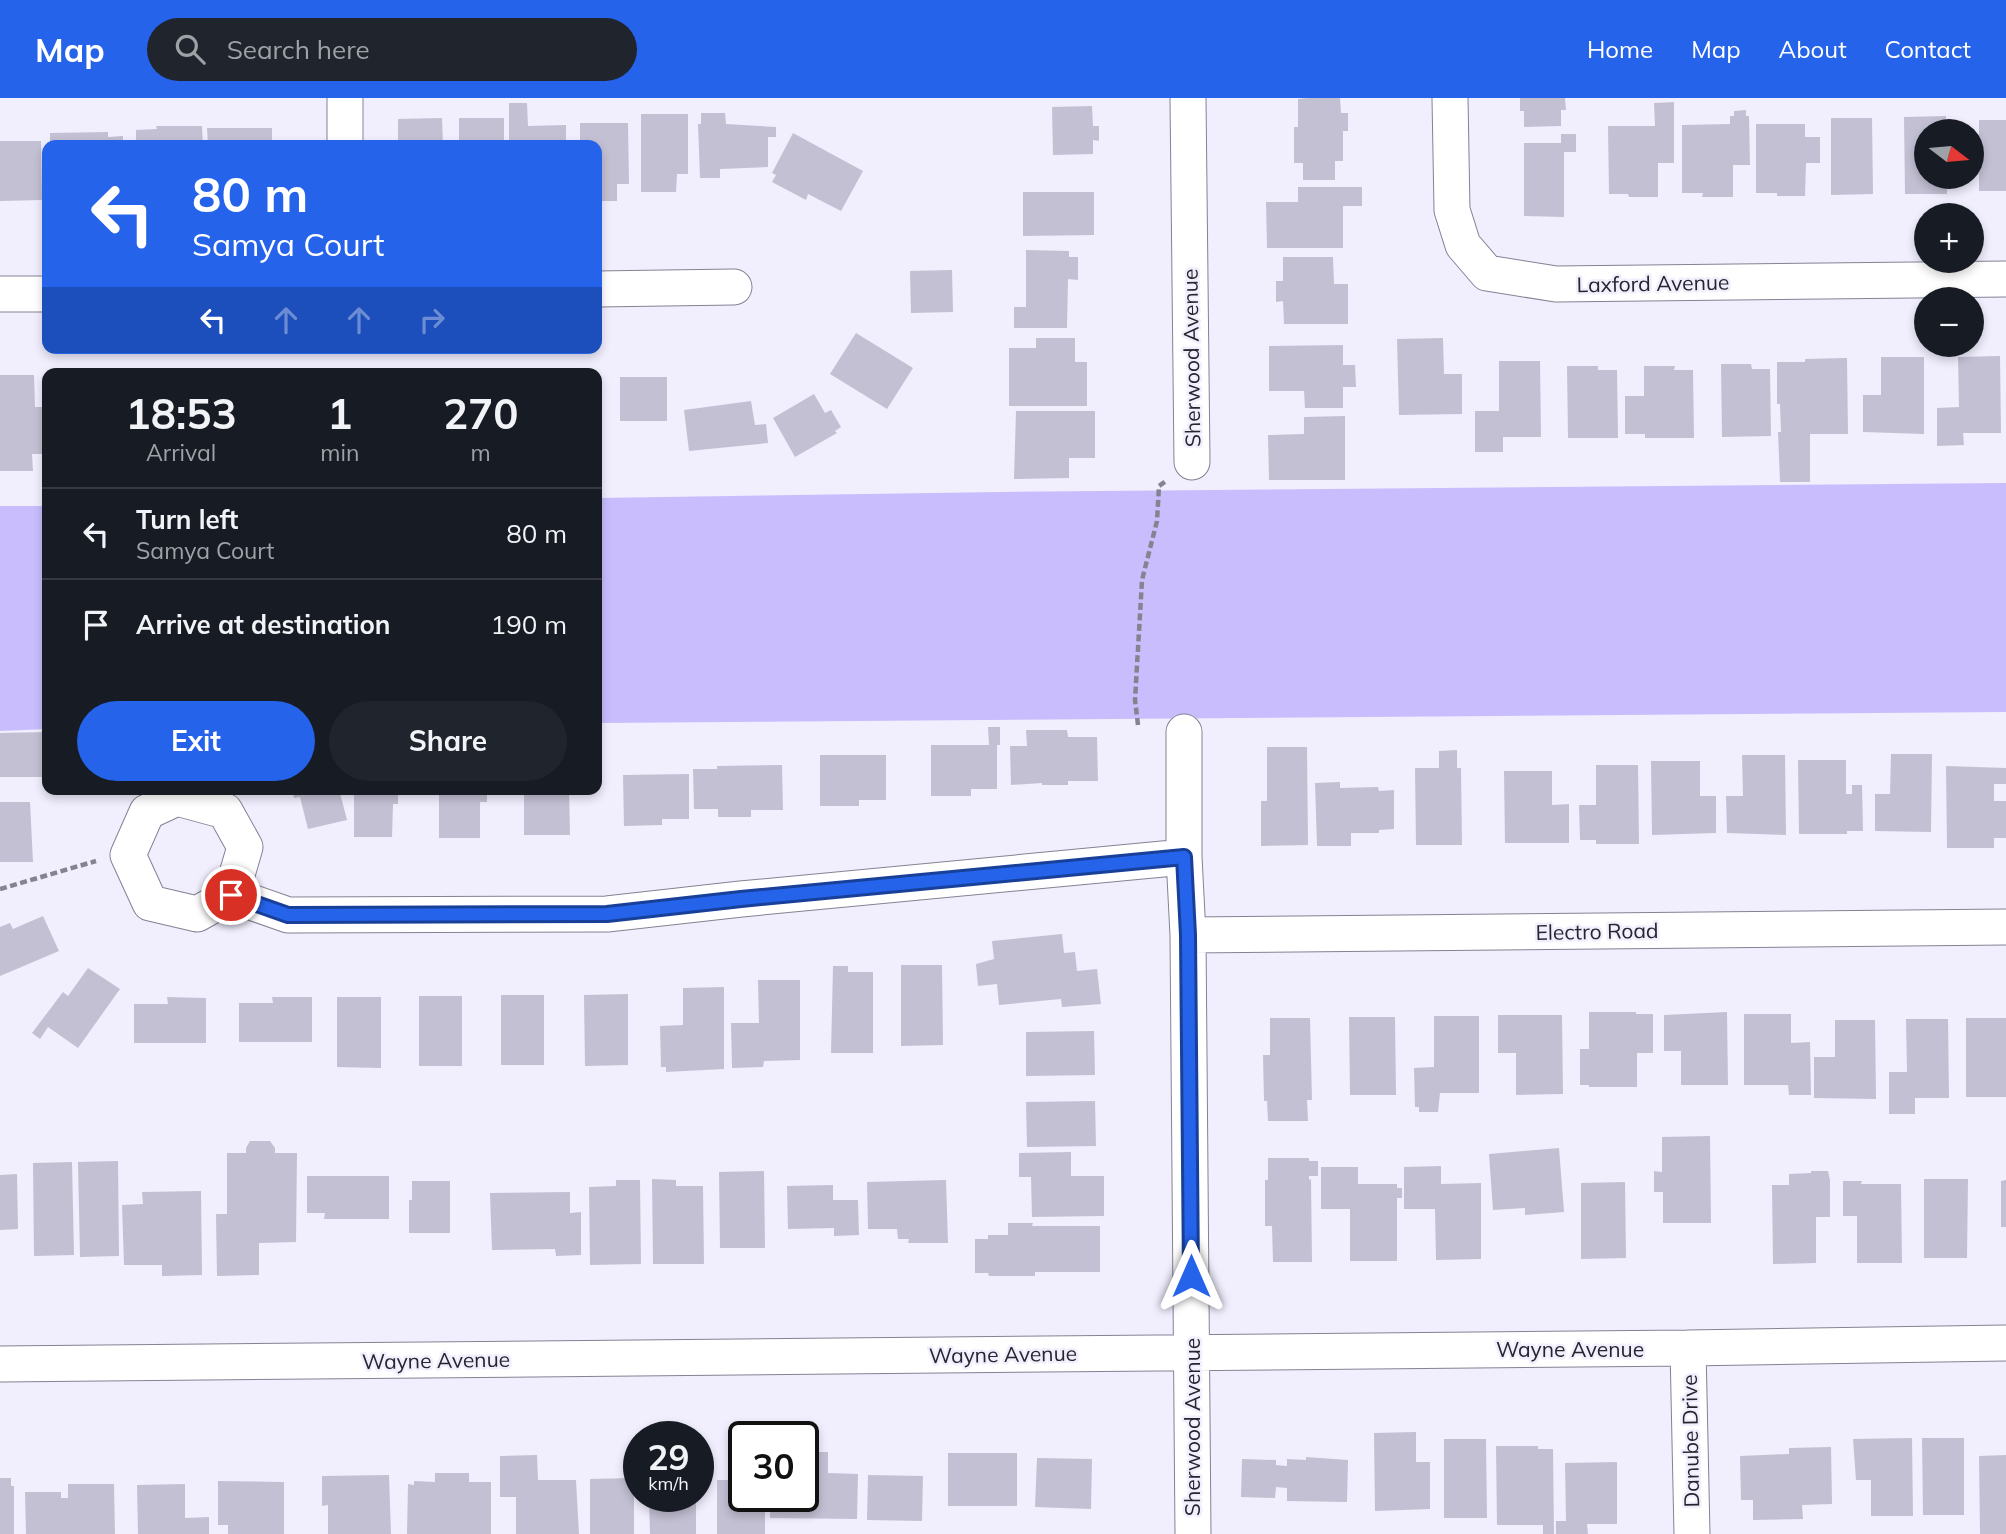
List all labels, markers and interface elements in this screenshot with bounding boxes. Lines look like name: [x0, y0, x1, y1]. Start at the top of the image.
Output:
search box: [147, 18, 637, 81]
text: Map: [35, 29, 105, 70]
icon: search: [171, 30, 209, 68]
text: Search here: [227, 33, 370, 66]
text: Home: [1587, 34, 1653, 64]
text: Map: [1691, 34, 1741, 64]
text: About: [1779, 34, 1847, 64]
text: Contact: [1885, 34, 1971, 64]
north arrow: [1914, 119, 1984, 189]
map controls: [1914, 119, 1984, 357]
text: 80 m: [192, 163, 308, 224]
icon: left: [77, 168, 168, 259]
button: +: [1914, 203, 1984, 273]
text: Samya Court: [192, 224, 384, 264]
street label: Sherwood Avenue: [1176, 269, 1206, 447]
street label: Laxford Avenue: [1576, 269, 1730, 297]
button: −: [1914, 287, 1984, 357]
icon: left: [194, 301, 232, 339]
icon: ahead: [267, 301, 305, 339]
icon: ahead: [340, 301, 378, 339]
icon: right: [413, 301, 451, 339]
text: 18:53: [126, 387, 237, 440]
text: 1: [327, 387, 352, 440]
text: 270: [443, 387, 518, 440]
text: Arrival: [146, 438, 216, 467]
text: min: [320, 438, 359, 467]
text: m: [471, 438, 491, 467]
text: Turn left: [136, 503, 238, 536]
icon: left: [77, 515, 115, 553]
text: 80 m: [506, 517, 567, 550]
text: Samya Court: [136, 536, 274, 565]
icon: arrive: [77, 606, 115, 644]
text: Arrive at destination: [136, 608, 391, 641]
text: 190 m: [491, 608, 567, 641]
button: Exit: [77, 701, 315, 781]
button: Share: [329, 701, 567, 781]
pin: [201, 865, 261, 925]
icon: arrive: [212, 876, 250, 914]
street label: Electro Road: [1535, 917, 1659, 945]
position arrow: [1154, 1239, 1228, 1313]
street label: Wayne Avenue: [1496, 1336, 1644, 1362]
street label: Sherwood Avenue: [1179, 1338, 1205, 1516]
street label: Wayne Avenue: [929, 1340, 1077, 1368]
street label: Wayne Avenue: [362, 1346, 510, 1374]
street label: Danube Drive: [1676, 1374, 1704, 1508]
speed limit sign: 30: [728, 1421, 819, 1512]
text: 29: [647, 1435, 690, 1479]
text: km/h: [648, 1472, 689, 1495]

